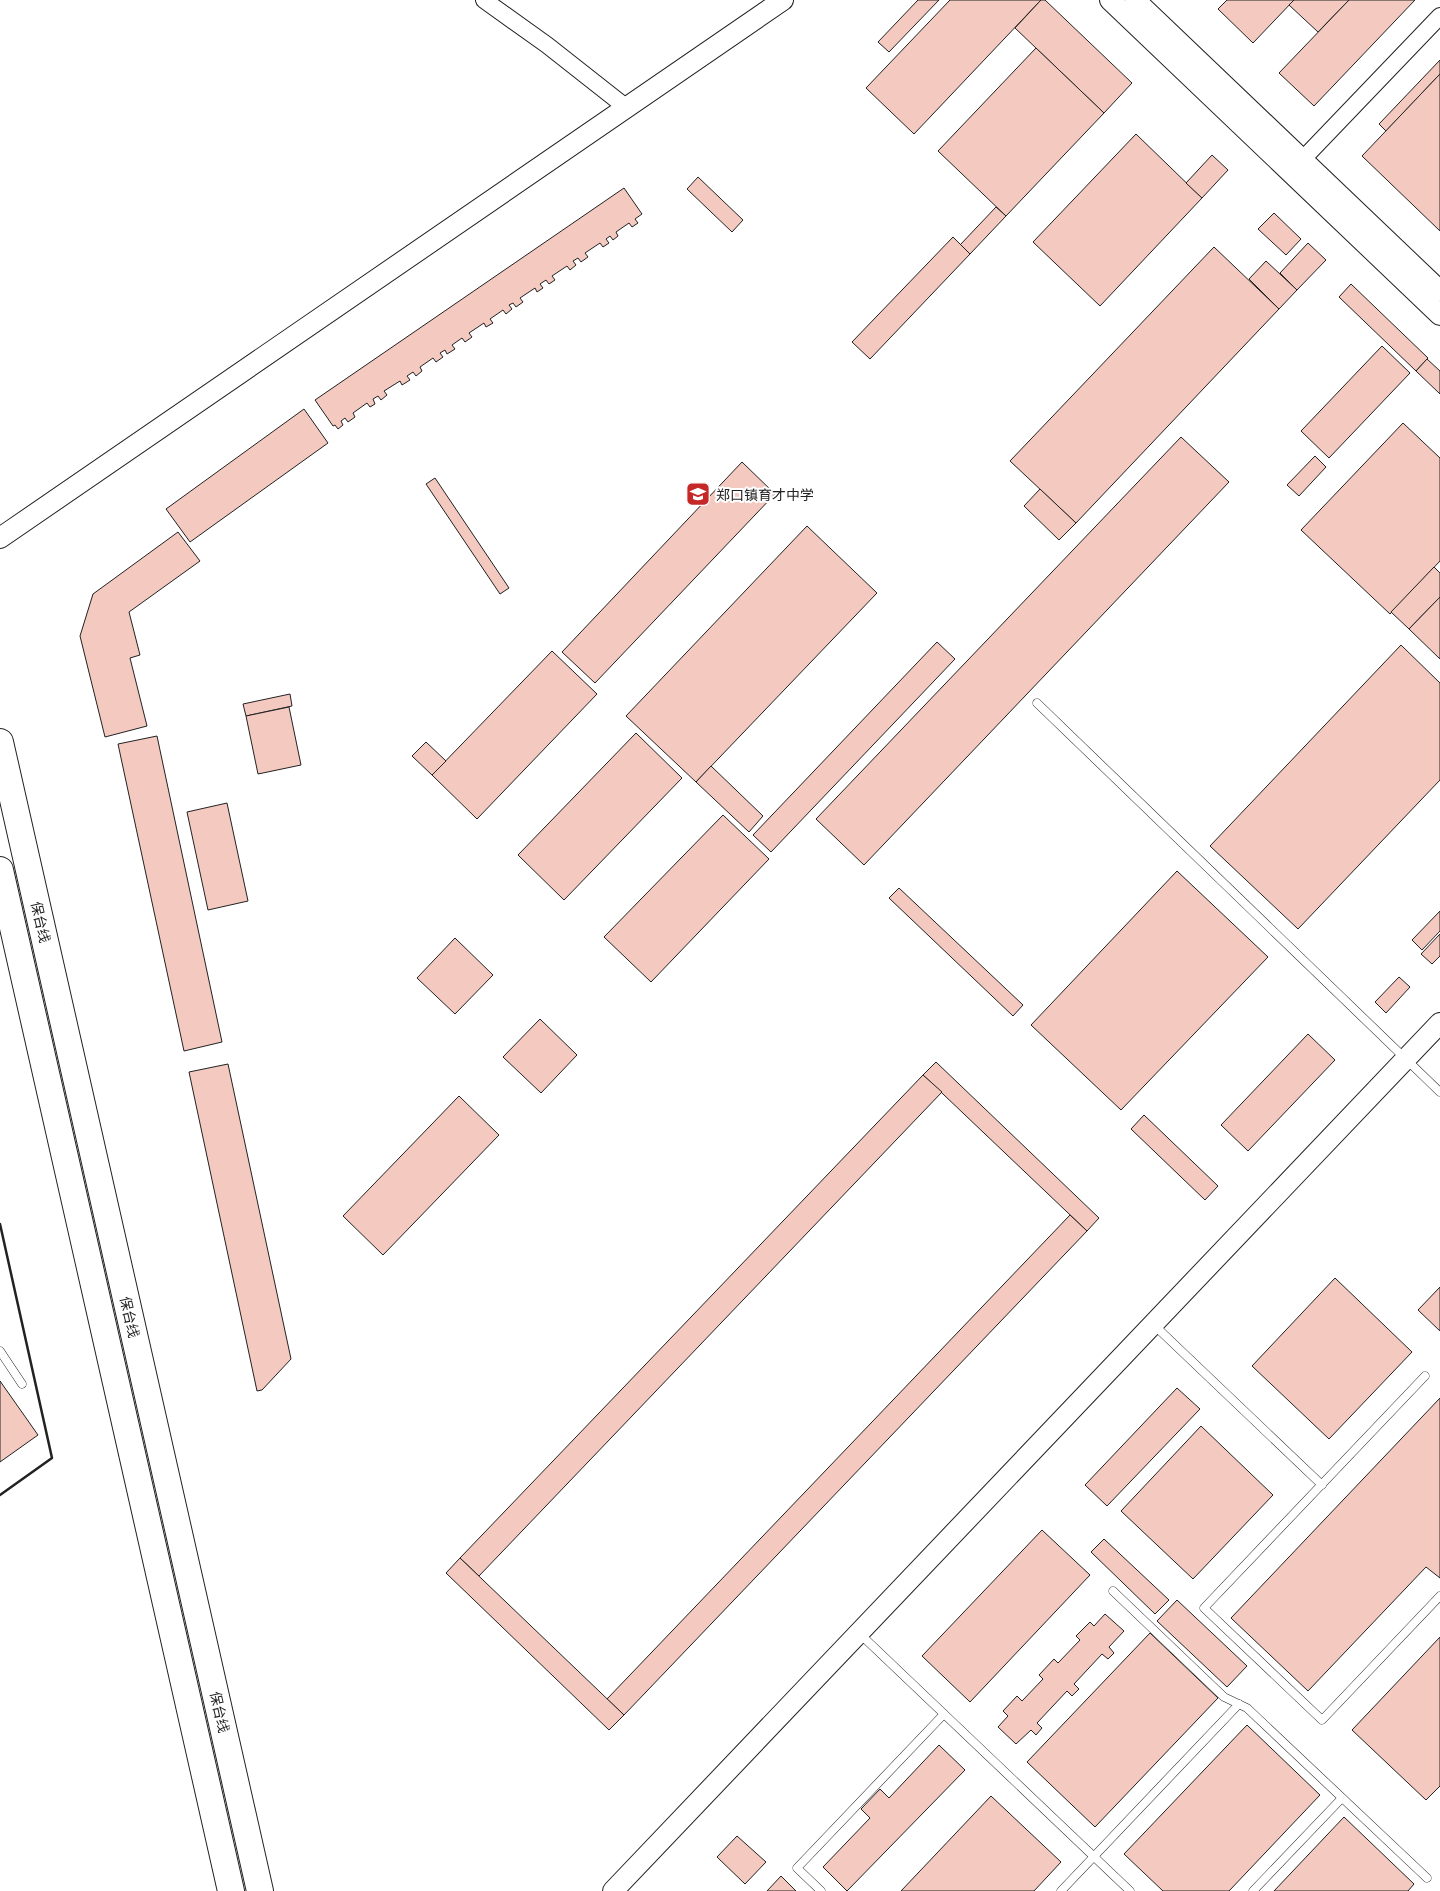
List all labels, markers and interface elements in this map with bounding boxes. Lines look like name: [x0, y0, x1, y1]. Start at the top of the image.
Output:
school or university icon: 郑口镇育才中学: [685, 481, 711, 507]
place label: 郑口镇育才中学: [716, 485, 814, 504]
street label: 保台线: [27, 899, 55, 945]
street label: 保台线: [116, 1294, 144, 1340]
street label: 保台线: [206, 1689, 234, 1735]

